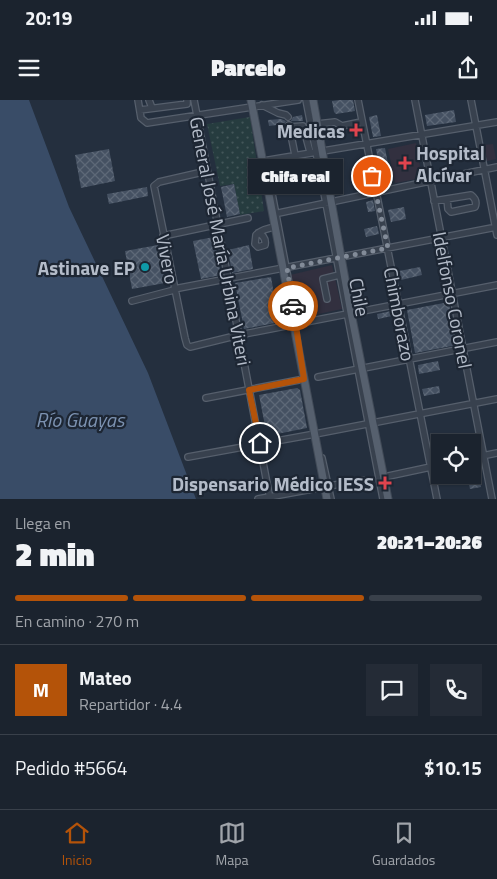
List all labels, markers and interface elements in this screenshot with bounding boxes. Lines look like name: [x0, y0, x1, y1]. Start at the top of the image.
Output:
text: 20:19: [25, 3, 72, 32]
text: Parcelo: [211, 51, 286, 85]
icon: menu: [15, 54, 43, 82]
icon: share: [454, 54, 482, 82]
street label: General José María Urbina Viteri: [183, 114, 259, 368]
place label: Medicas: [277, 116, 345, 145]
marker: Medicas: [349, 123, 363, 137]
place label: Hospital Alcívar: [416, 138, 485, 189]
pin: [351, 155, 393, 197]
marker: Hospital Alcívar: [398, 156, 412, 170]
callout: Chifa real: [247, 158, 342, 194]
icon: bag: [358, 162, 386, 190]
text: Chifa real: [261, 164, 330, 188]
street label: Idelfonso Coronel: [426, 229, 480, 371]
street label: Vivero: [149, 232, 187, 286]
place label: Astinave EP: [38, 253, 135, 282]
marker: Astinave EP: [139, 261, 151, 273]
street label: Chimborazo: [377, 264, 423, 364]
street label: Chile: [342, 275, 378, 319]
courier: [268, 281, 318, 331]
icon: car: [279, 292, 307, 320]
water label: Río Guayas: [36, 404, 126, 435]
pin: [239, 422, 281, 464]
icon: home: [246, 429, 274, 457]
map controls: [431, 434, 481, 484]
button: locate: [431, 434, 481, 484]
place label: Dispensario Médico IESS: [172, 469, 374, 498]
marker: Dispensario Médico IESS: [378, 476, 392, 490]
text: Llega en: [15, 511, 71, 535]
text: 20:21–20:26: [377, 527, 482, 556]
text: 2 min: [15, 530, 95, 578]
text: En camino · 270 m: [15, 609, 139, 633]
text: Mateo: [79, 663, 132, 692]
button: chat: [366, 664, 418, 716]
button: phone: [430, 664, 482, 716]
text: M: [33, 675, 49, 704]
text: Repartidor · 4.4: [79, 692, 182, 716]
text: Pedido #5664: [15, 753, 127, 782]
text: $10.15: [424, 753, 482, 782]
tab: Inicio: [62, 819, 92, 870]
tab: Mapa: [215, 819, 249, 870]
tab: Guardados: [372, 819, 435, 870]

